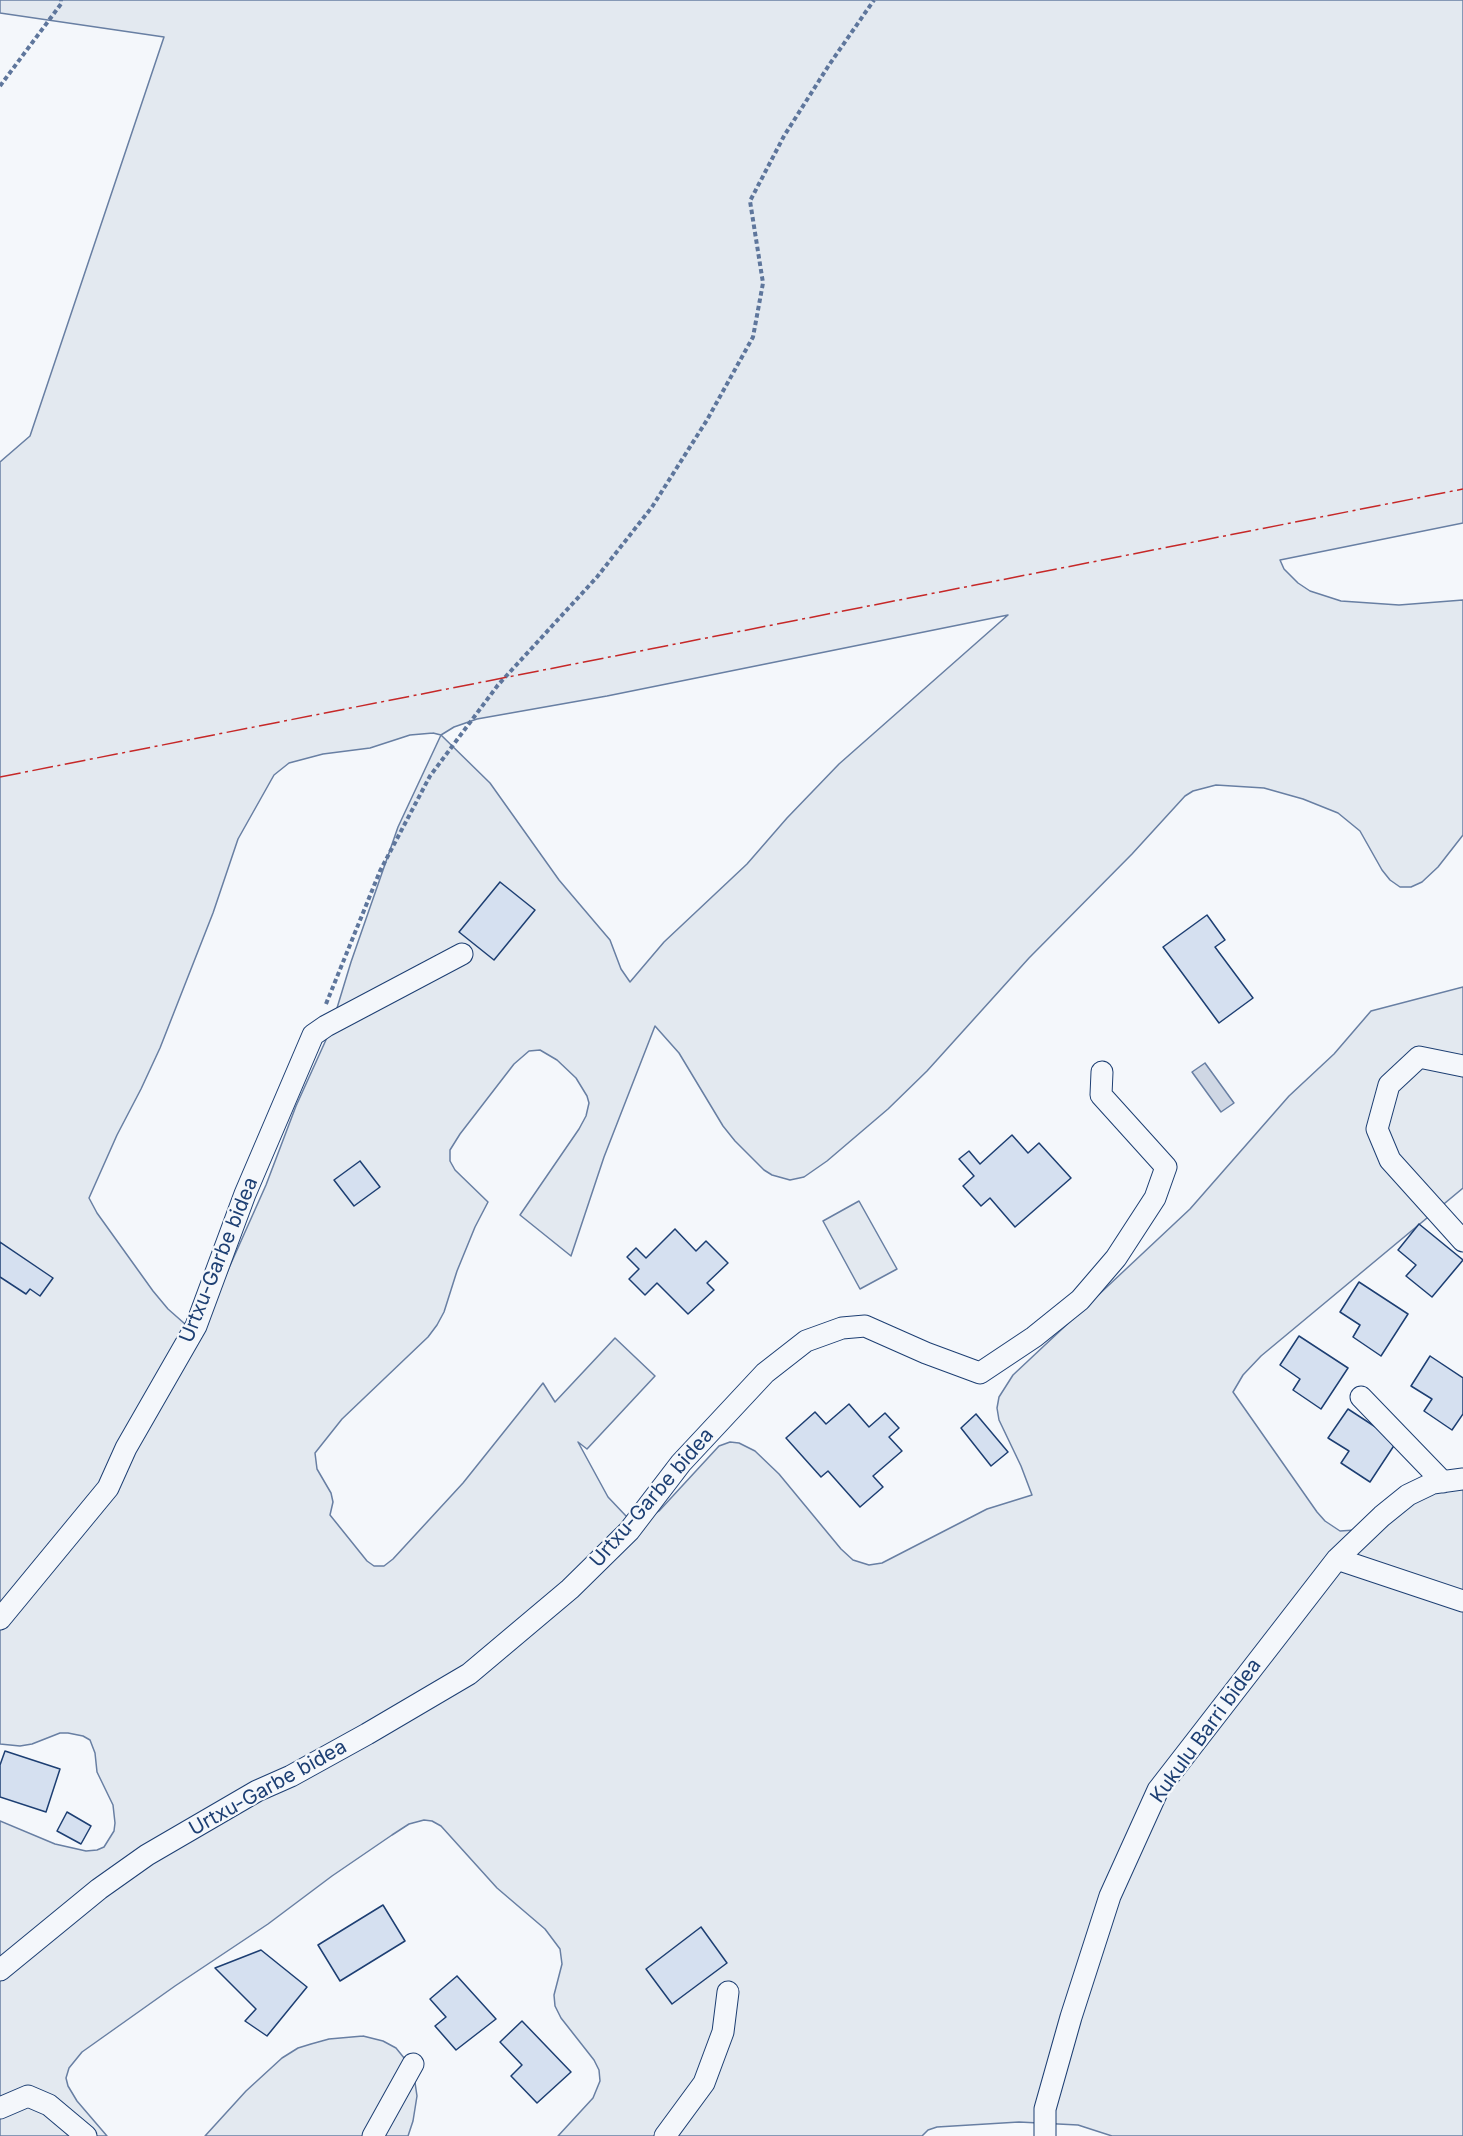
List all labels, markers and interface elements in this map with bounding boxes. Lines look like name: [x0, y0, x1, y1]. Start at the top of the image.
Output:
street label: Urtxu-Garbe bidea: [175, 1174, 263, 1346]
street label: Urtxu-Garbe bidea: [585, 1424, 719, 1572]
street label: Kukulu Barri bidea: [1146, 1654, 1266, 1808]
street label: Urtxu-Garbe bidea: [185, 1735, 351, 1841]

